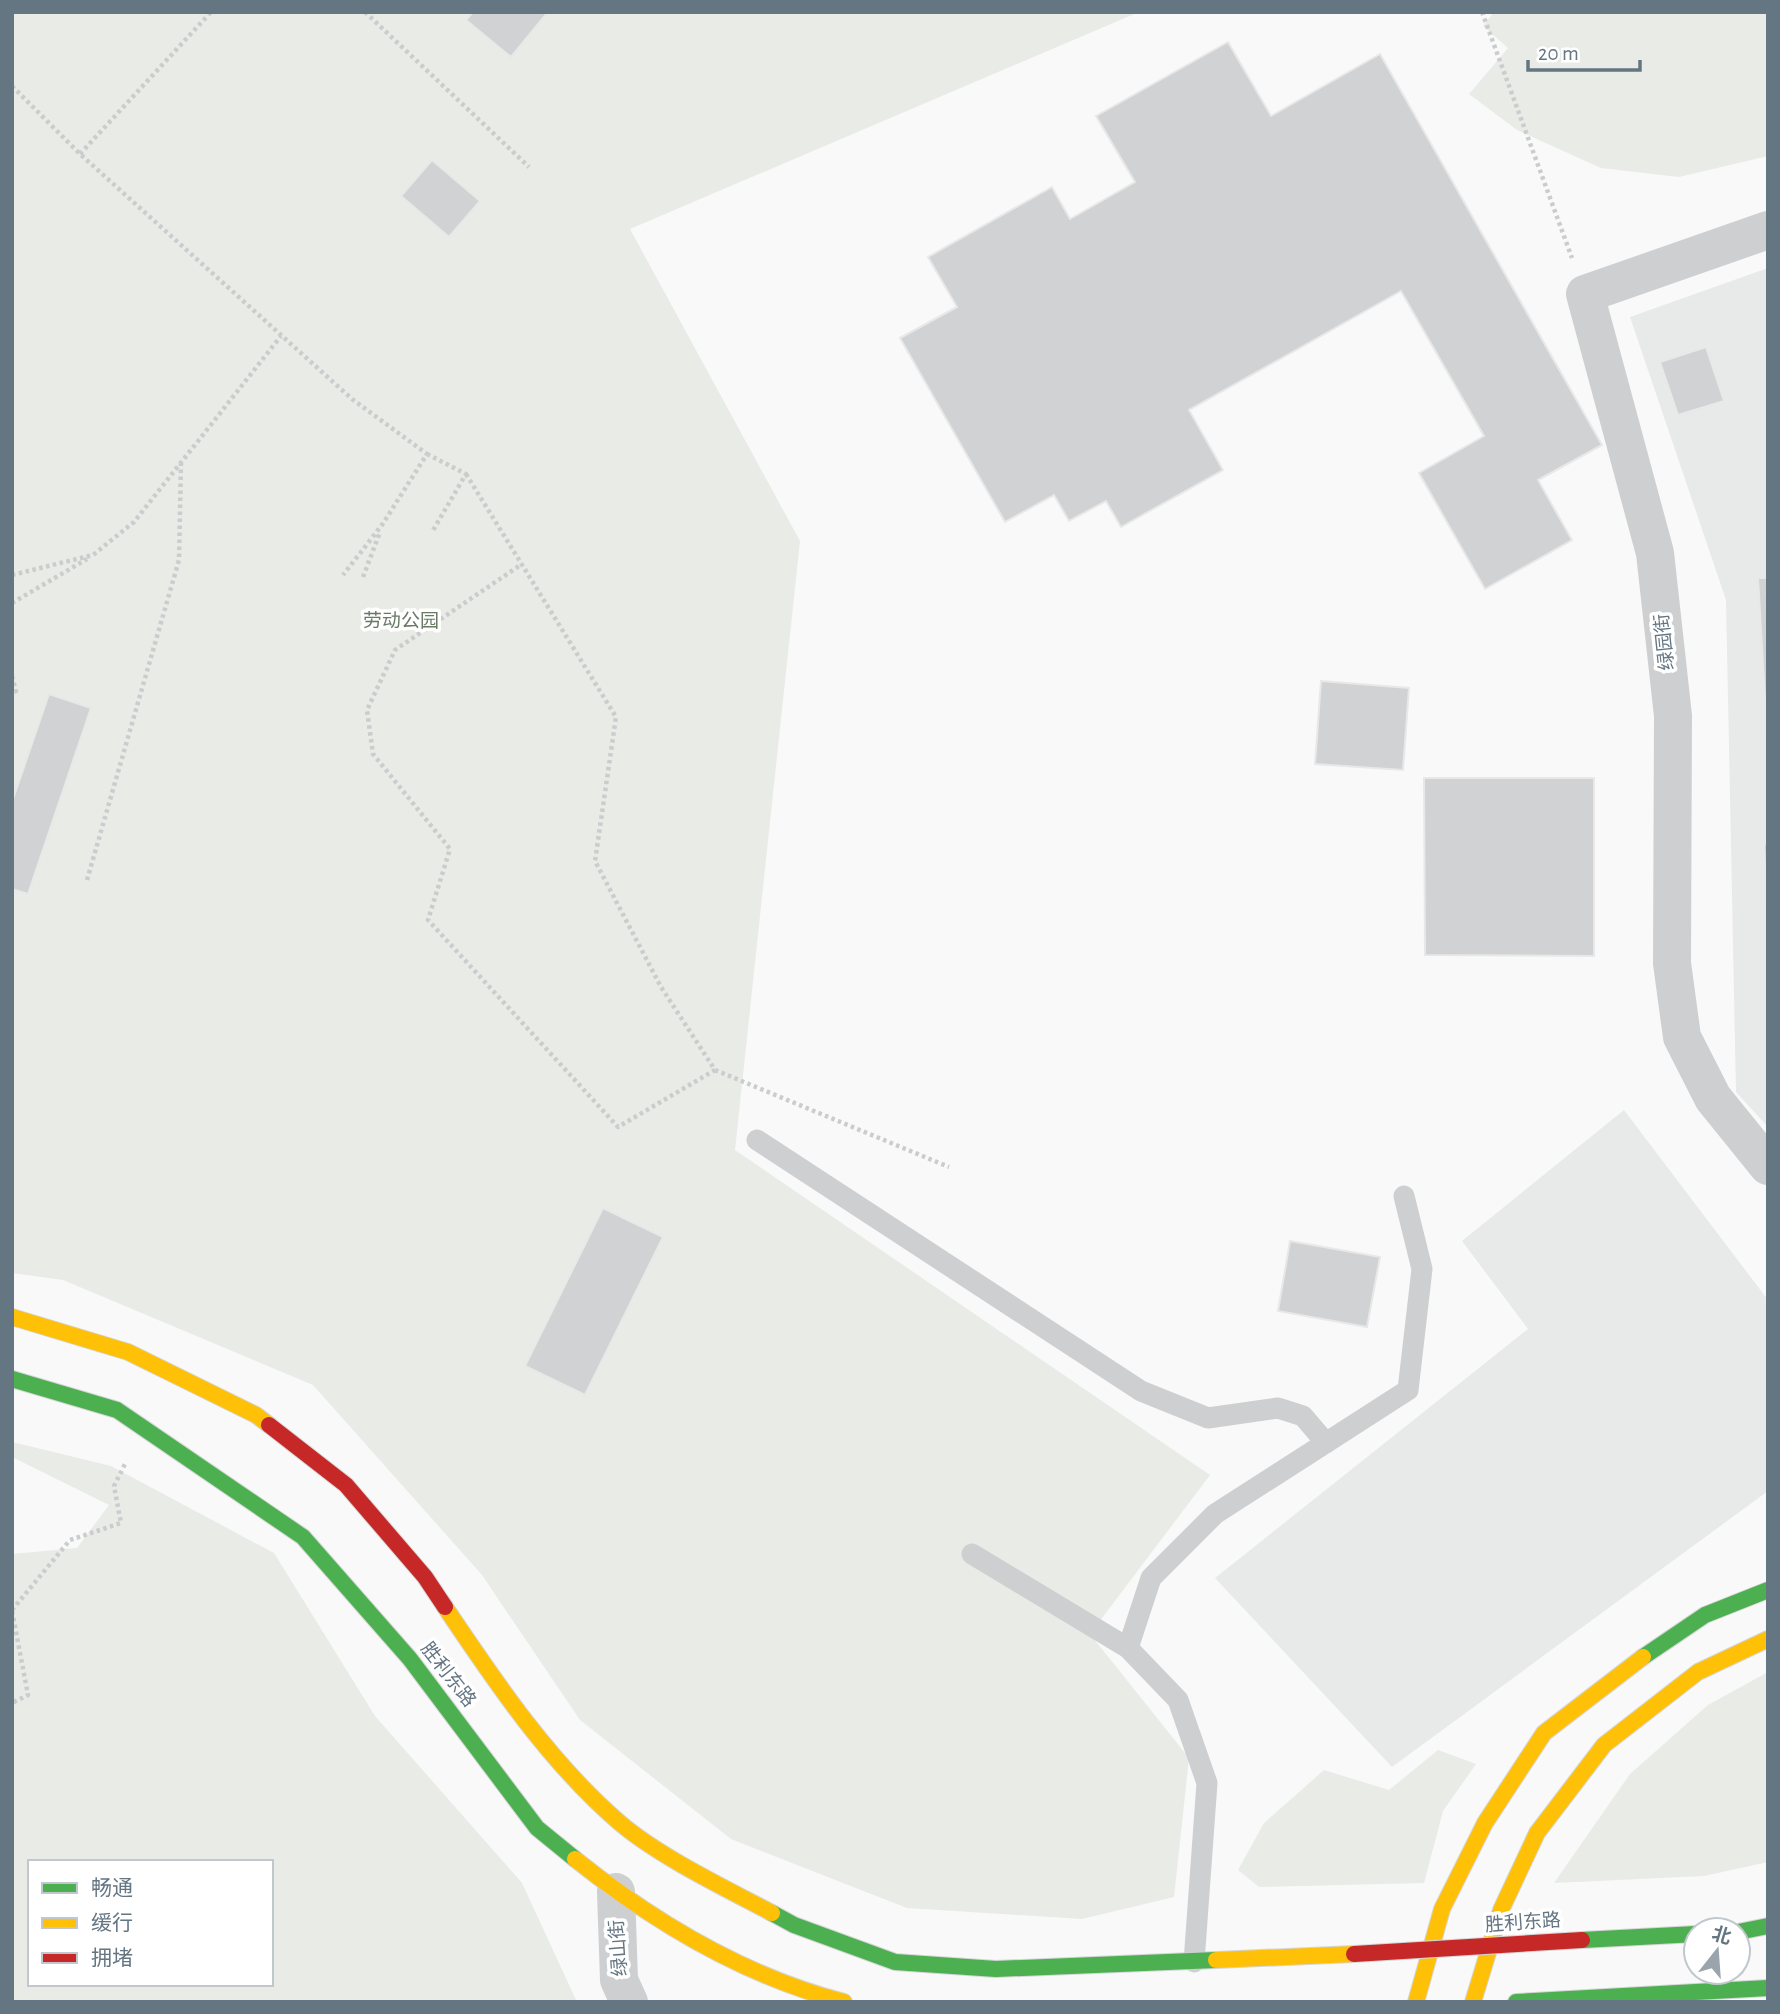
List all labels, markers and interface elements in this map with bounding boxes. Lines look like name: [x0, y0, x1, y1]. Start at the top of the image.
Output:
scale bar: [1528, 28, 1640, 72]
text: 20 m: [1538, 43, 1579, 64]
park label: 劳动公园: [363, 611, 439, 631]
street label: 绿园街: [1652, 613, 1677, 671]
street label: 胜利东路: [417, 1638, 480, 1711]
legend: [28, 1860, 273, 1986]
text: 畅通: [91, 1877, 133, 1899]
street label: 胜利东路: [1484, 1909, 1562, 1935]
text: 缓行: [91, 1912, 133, 1934]
north arrow: [1682, 1916, 1752, 1986]
street label: 绿山街: [607, 1919, 630, 1977]
text: 北: [1710, 1923, 1734, 1948]
text: 拥堵: [91, 1947, 133, 1969]

